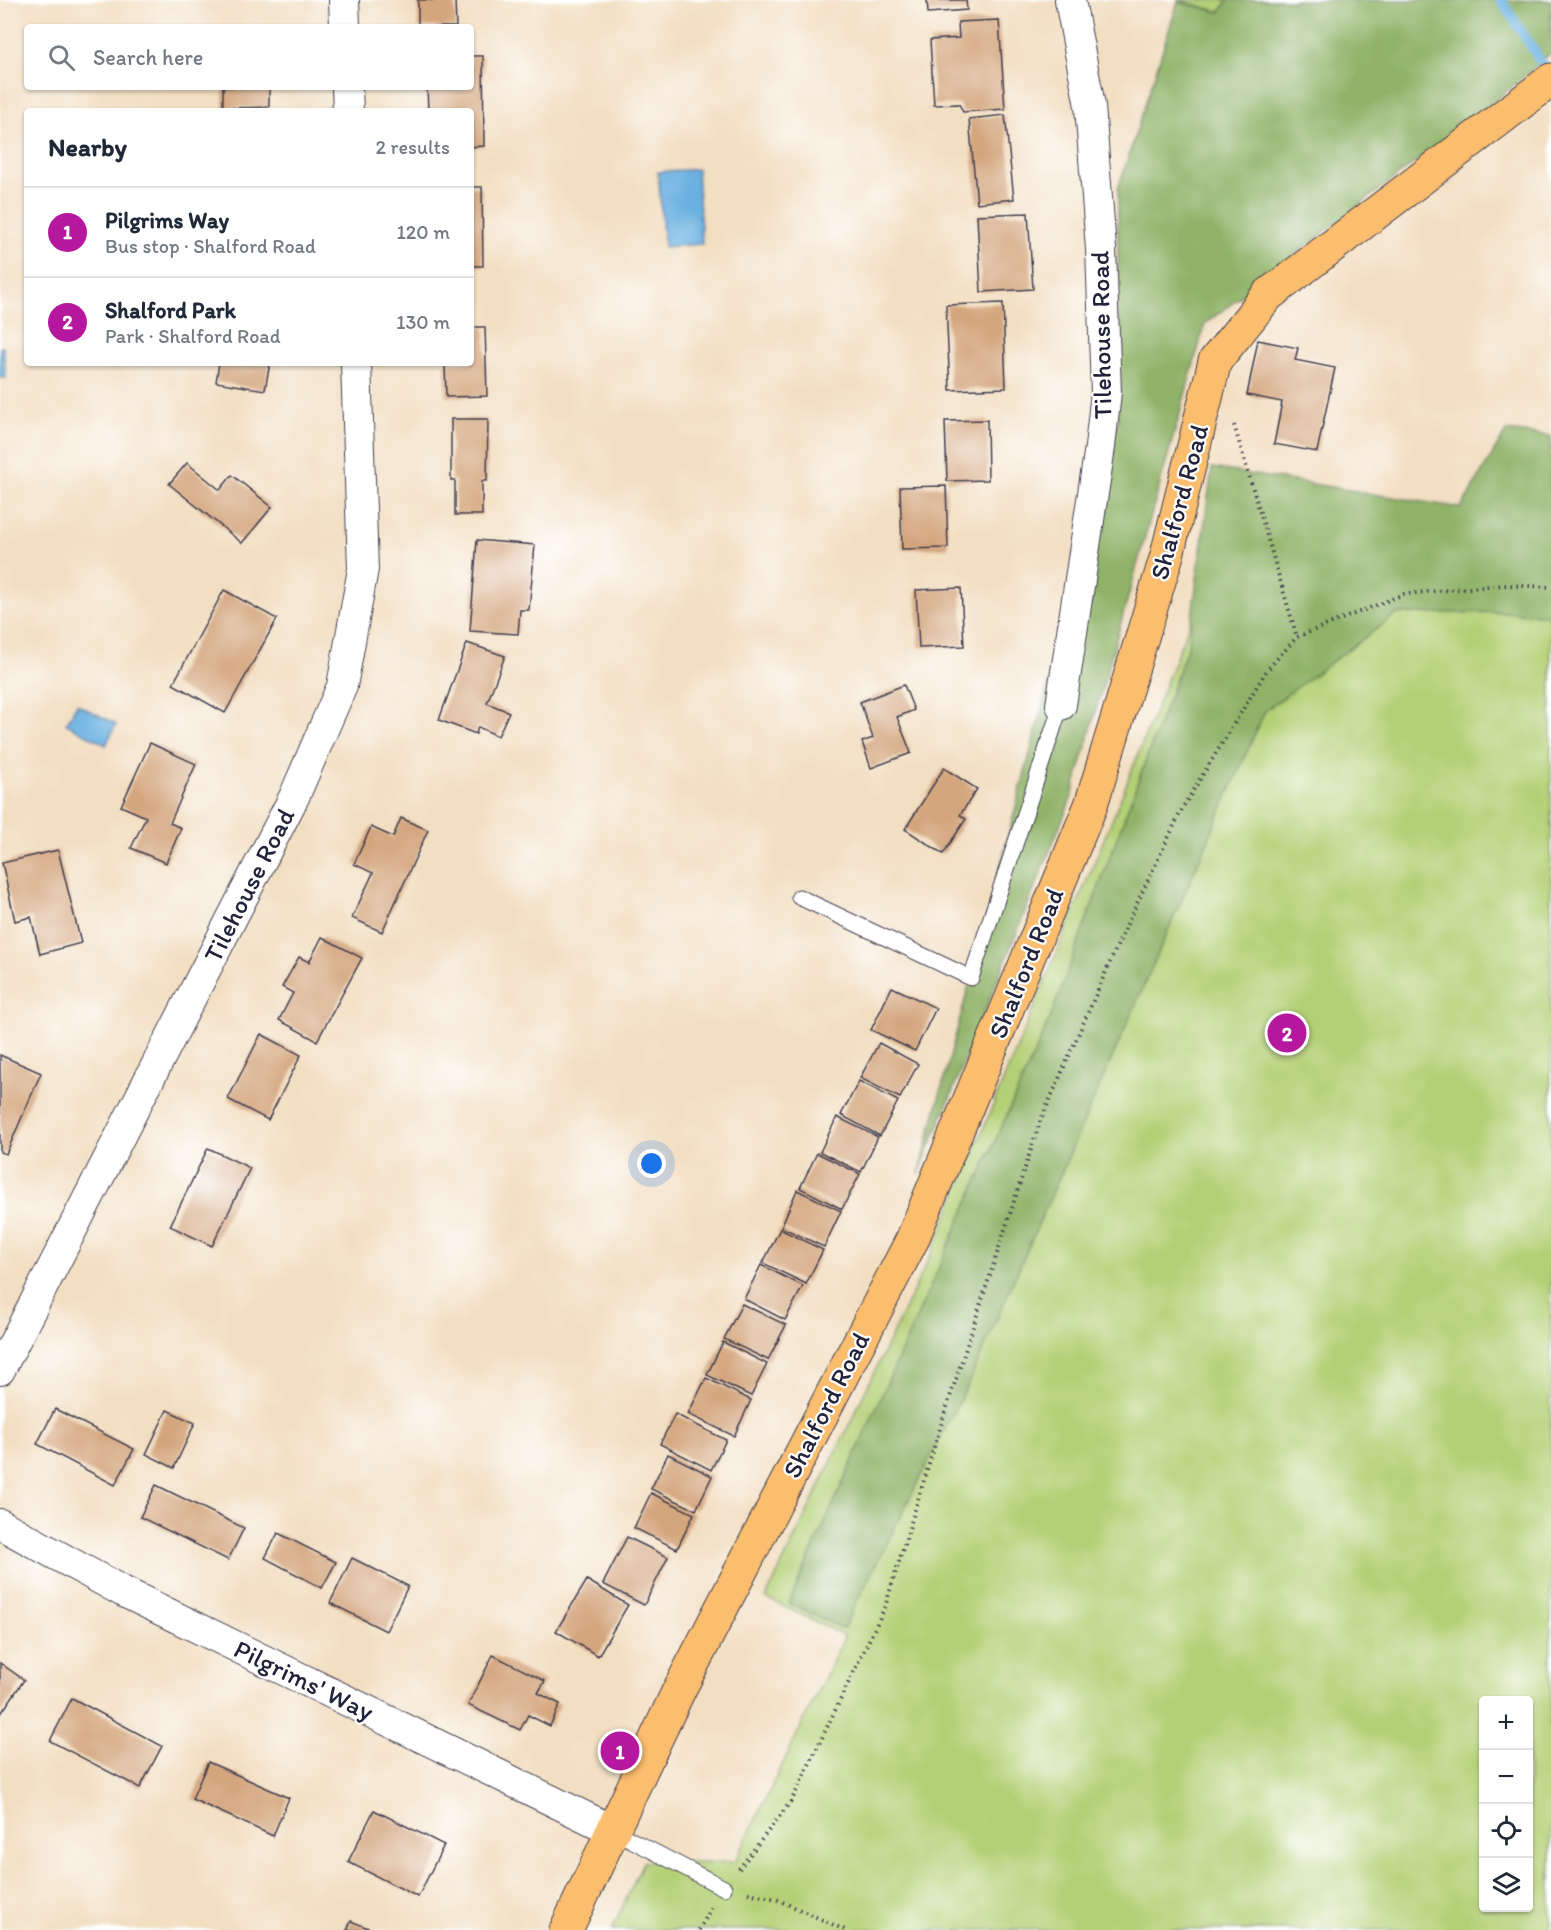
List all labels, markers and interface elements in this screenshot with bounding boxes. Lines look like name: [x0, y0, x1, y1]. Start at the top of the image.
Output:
search box: [24, 24, 474, 90]
icon: search: [45, 41, 78, 74]
text: Search here: [93, 44, 203, 71]
text: Nearby: [48, 131, 127, 163]
text: 2 results: [376, 135, 450, 159]
text: Pilgrims Way: [105, 207, 229, 234]
text: 1: [63, 220, 72, 244]
text: 120 m: [397, 220, 450, 244]
text: Bus stop · Shalford Road: [105, 234, 316, 258]
street label: Tilehouse Road: [1084, 250, 1118, 420]
text: Shalford Park: [105, 297, 236, 324]
text: 2: [62, 310, 73, 334]
text: 130 m: [396, 310, 450, 334]
text: Park · Shalford Road: [105, 324, 281, 348]
street label: Shalford Road: [1143, 421, 1215, 583]
street label: Tilehouse Road: [196, 802, 302, 967]
street label: Shalford Road: [981, 883, 1071, 1043]
pin: 2: [1268, 1010, 1306, 1056]
your location: [637, 1149, 666, 1178]
street label: Shalford Road: [776, 1327, 876, 1483]
street label: Pilgrims' Way: [229, 1632, 379, 1728]
map controls: [1479, 1696, 1533, 1912]
button: +: [1479, 1696, 1533, 1750]
pin: 1: [600, 1728, 640, 1774]
button: −: [1479, 1750, 1533, 1804]
button: locate: [1479, 1804, 1533, 1858]
button: layers: [1479, 1858, 1533, 1912]

